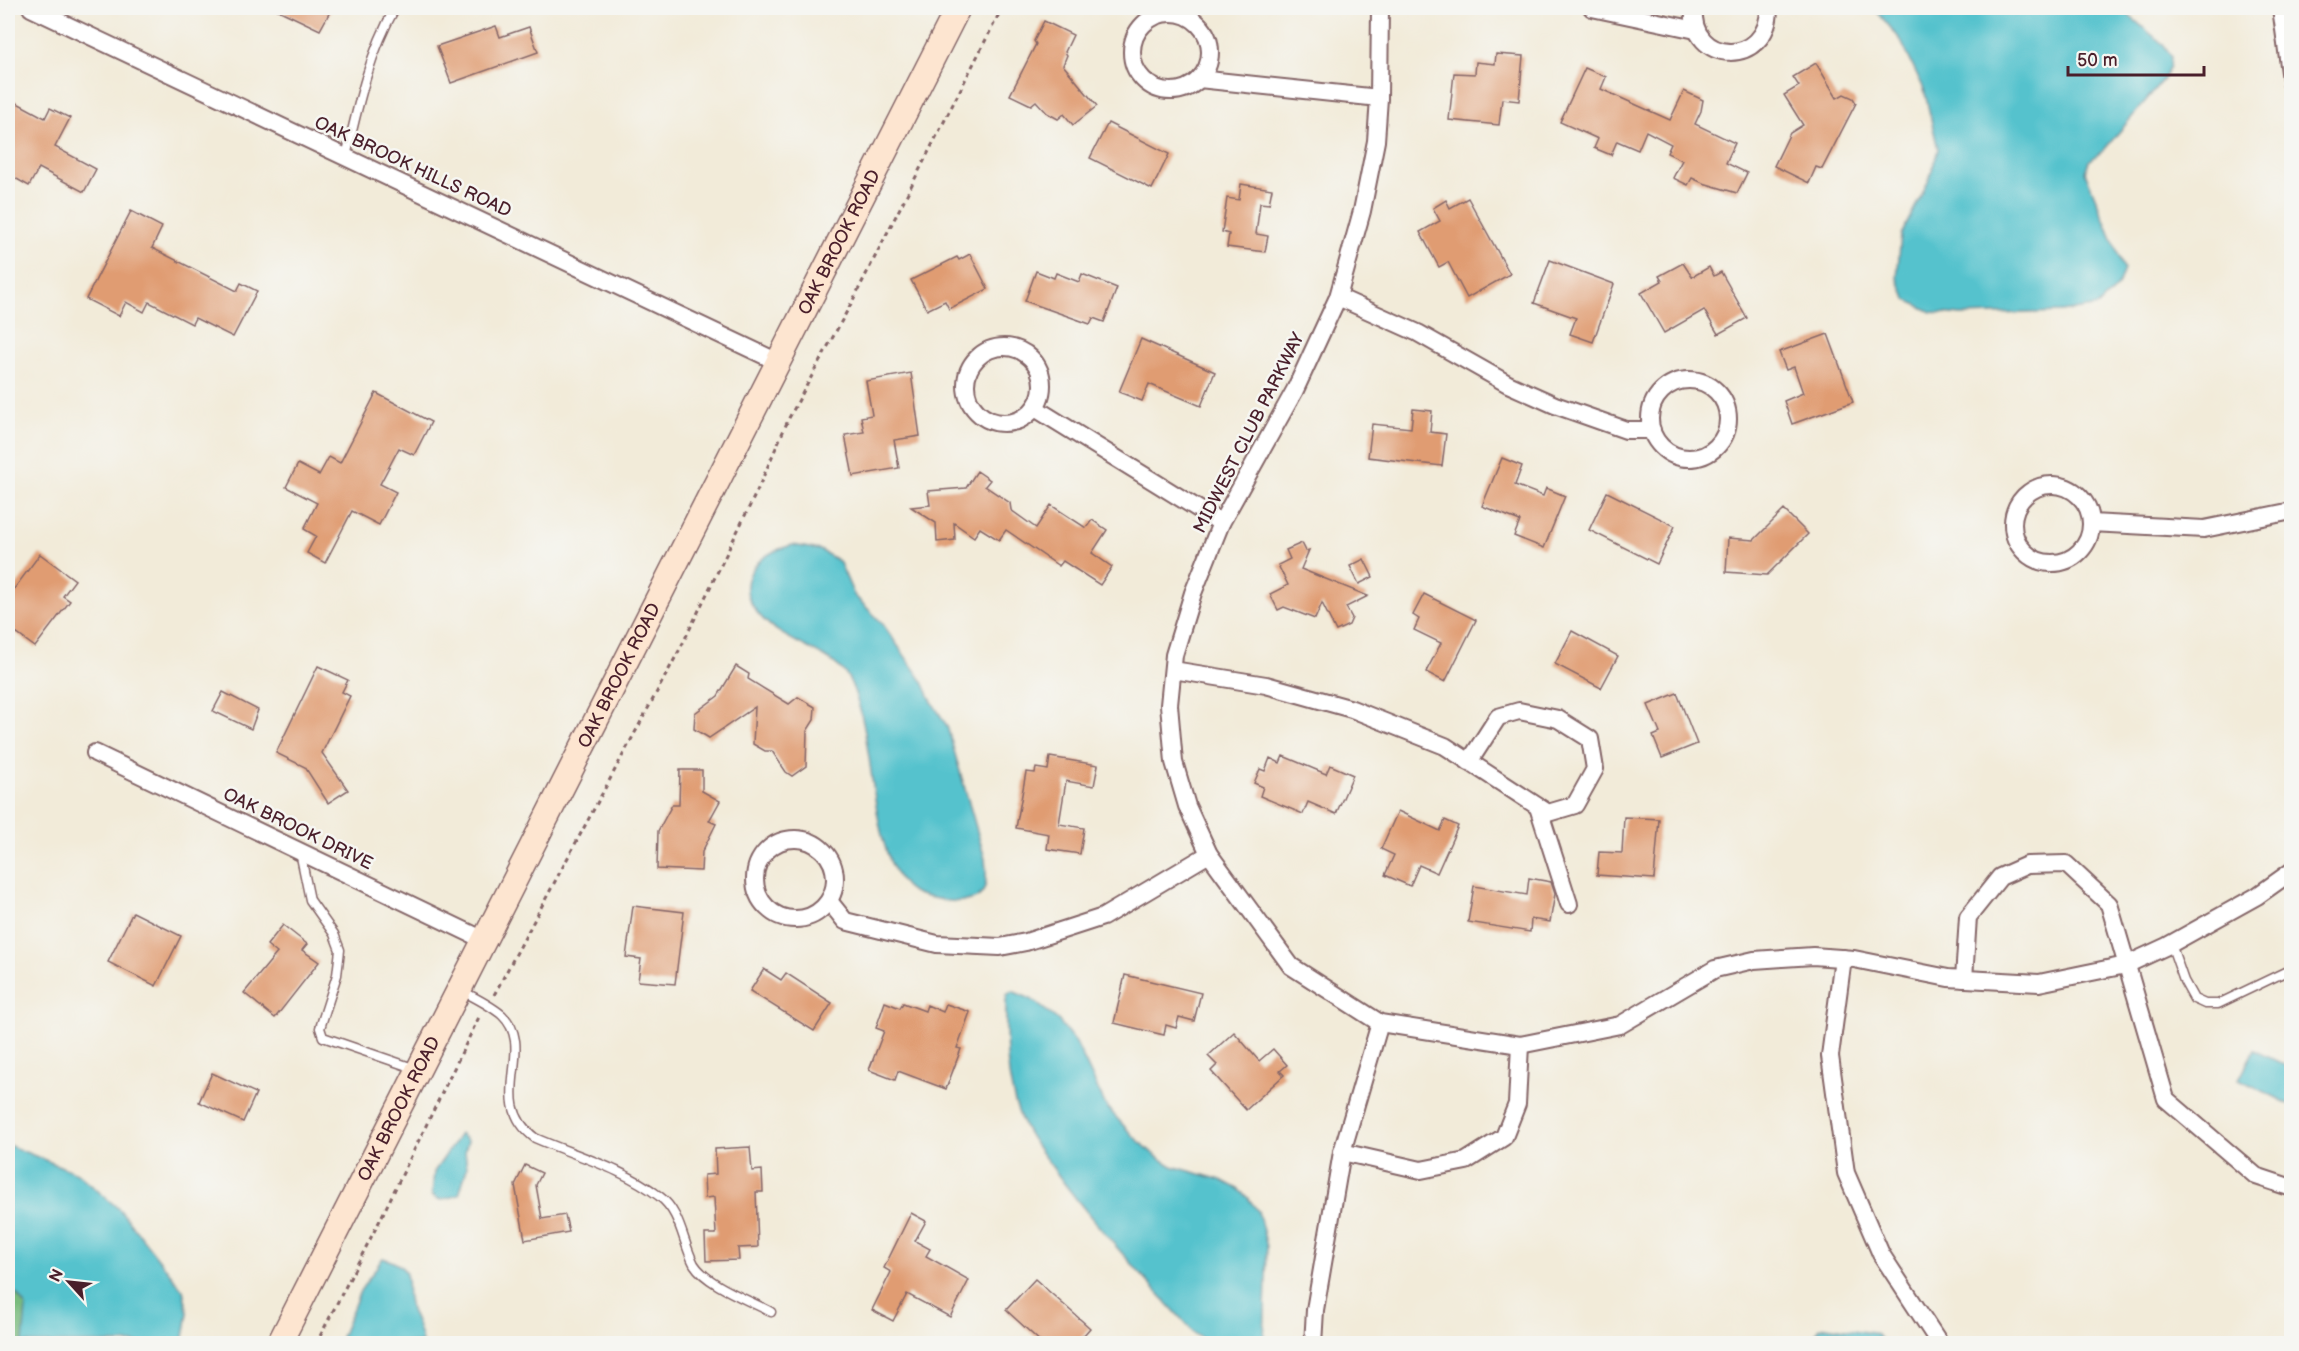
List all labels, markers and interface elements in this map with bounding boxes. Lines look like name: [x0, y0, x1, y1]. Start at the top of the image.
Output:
scale bar: [2068, 39, 2204, 77]
text: 50 m: [2077, 50, 2118, 71]
street label: OAK BROOK HILLS ROAD: [311, 112, 515, 222]
street label: OAK BROOK ROAD: [793, 166, 885, 318]
street label: MIDWEST CLUB PARKWAY: [1189, 329, 1309, 537]
street label: OAK BROOK ROAD: [573, 599, 664, 751]
street label: OAK BROOK DRIVE: [220, 784, 376, 874]
street label: OAK BROOK ROAD: [353, 1033, 444, 1185]
north arrow: [39, 1252, 99, 1312]
text: N: [46, 1266, 68, 1286]

